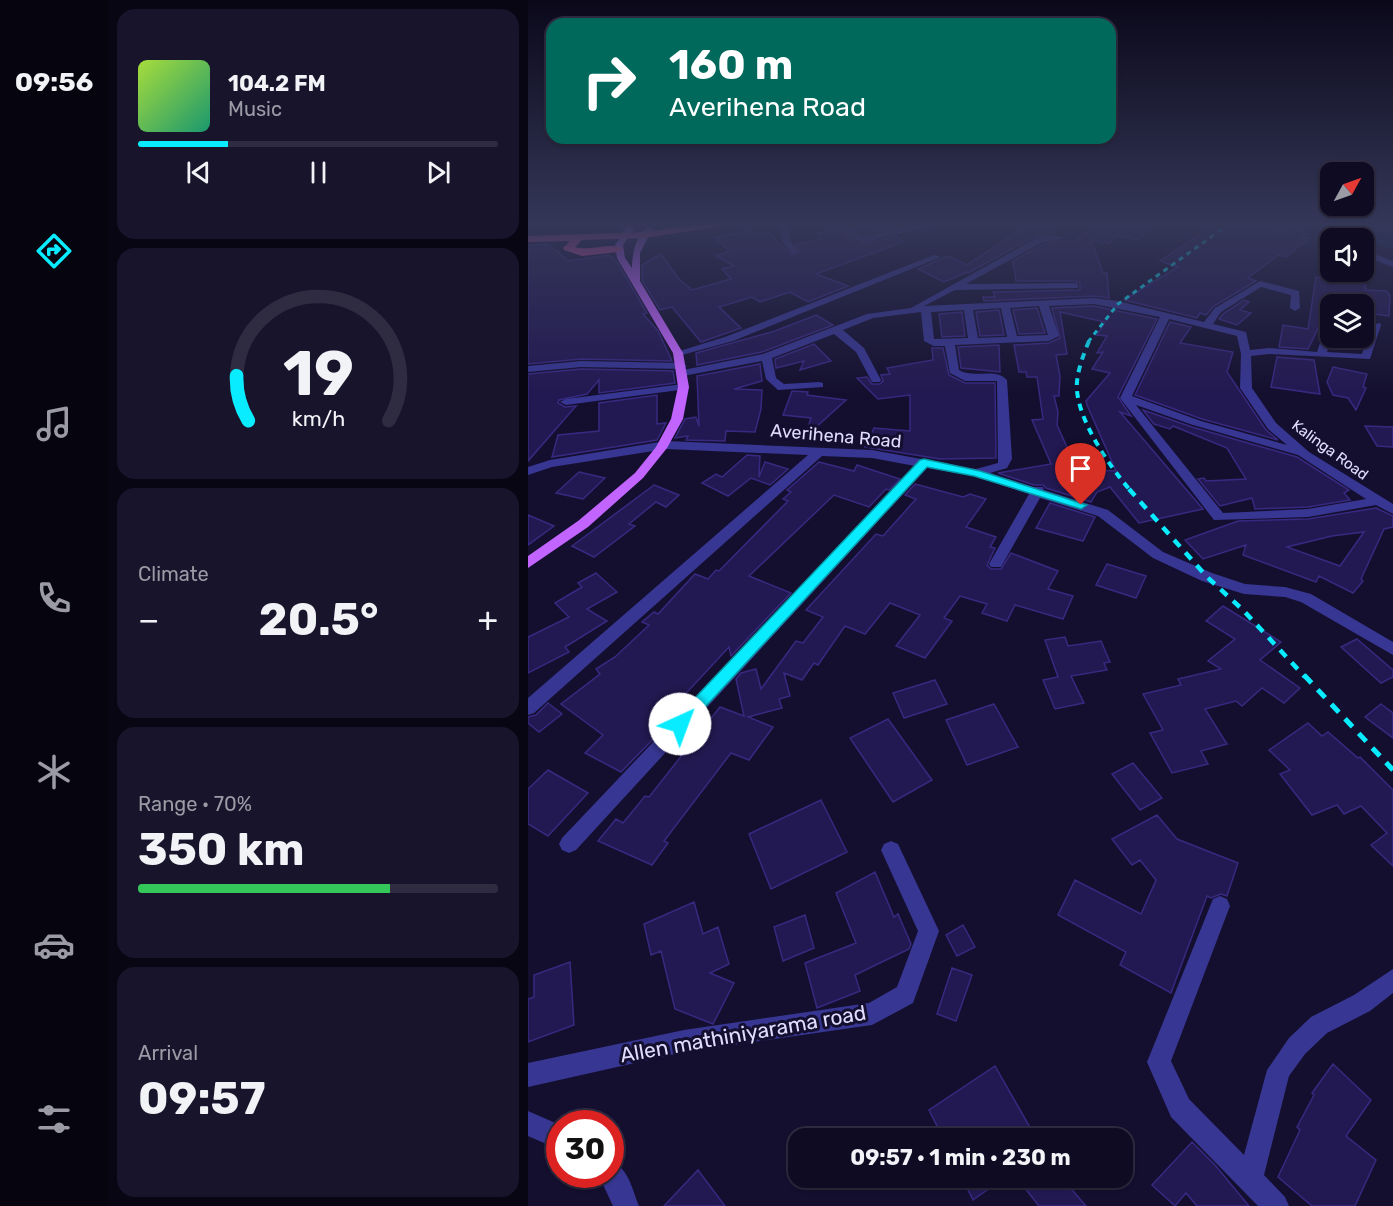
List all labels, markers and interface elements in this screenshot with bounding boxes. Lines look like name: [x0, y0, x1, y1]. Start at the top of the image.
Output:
text: 160 m: [669, 40, 793, 90]
icon: right: [570, 42, 648, 120]
text: 09:56: [15, 66, 93, 98]
text: 104.2 FM: [228, 70, 326, 97]
text: Averihena Road: [669, 91, 866, 123]
text: Music: [228, 97, 282, 121]
icon: previous: [182, 156, 215, 189]
icon: pause: [302, 156, 335, 189]
icon: next: [422, 156, 455, 189]
north arrow: [1320, 162, 1374, 216]
map controls: [1320, 162, 1374, 348]
button: sound: [1320, 228, 1374, 282]
icon: directions: [33, 230, 75, 272]
button: layers: [1320, 294, 1374, 348]
text: 19: [282, 337, 354, 411]
icon: music: [33, 403, 75, 445]
text: km/h: [291, 406, 345, 431]
street label: Kalinga Road: [1288, 416, 1372, 484]
street label: Averihena Road: [770, 419, 902, 453]
pin: [1055, 443, 1106, 505]
icon: arrive: [1064, 452, 1097, 485]
text: Climate: [138, 562, 209, 586]
icon: phone: [33, 577, 75, 619]
text: 20.5°: [259, 593, 378, 646]
text: −: [138, 600, 159, 639]
text: +: [477, 600, 498, 639]
position arrow: [648, 692, 712, 756]
icon: climate: [33, 751, 75, 793]
text: Range · 70%: [138, 792, 252, 816]
text: 350 km: [138, 823, 304, 876]
icon: car: [33, 924, 75, 966]
street label: Allen mathiniyarama road: [618, 1000, 868, 1067]
text: Arrival: [138, 1041, 198, 1065]
text: 09:57: [138, 1072, 265, 1125]
icon: filters: [33, 1098, 75, 1140]
speed limit sign: 30: [546, 1110, 624, 1188]
text: 09:57 · 1 min · 230 m: [850, 1144, 1071, 1171]

